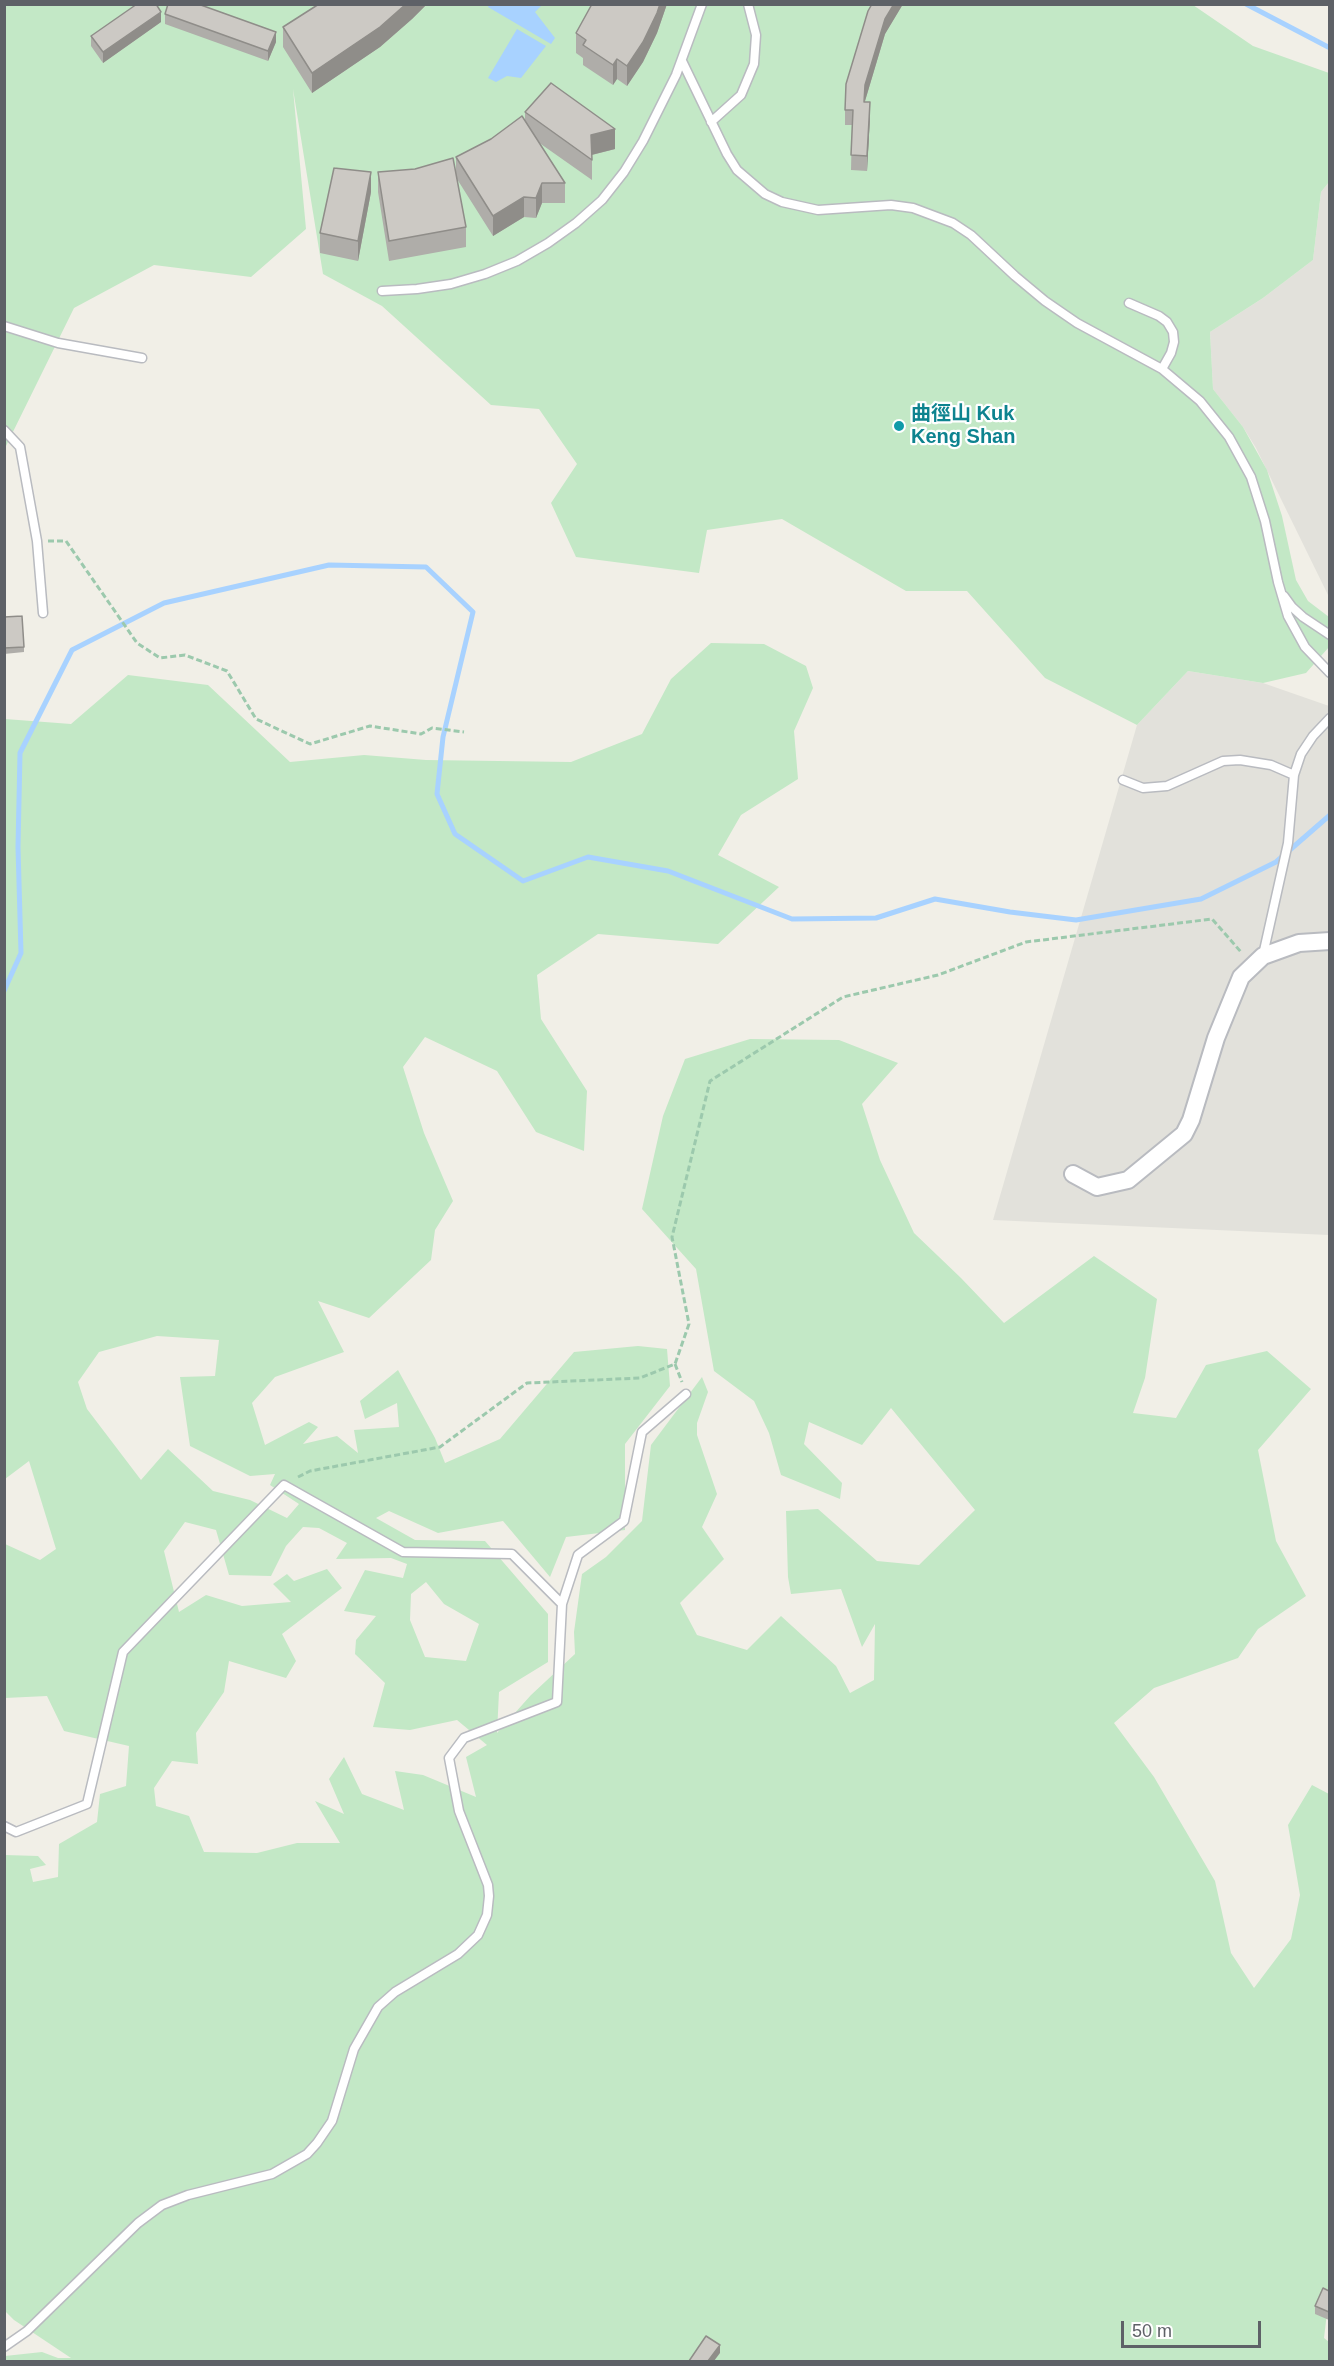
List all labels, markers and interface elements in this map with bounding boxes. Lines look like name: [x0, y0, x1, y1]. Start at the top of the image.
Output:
place label: 曲徑山 Kuk Keng Shan: [911, 402, 1015, 449]
marker: 曲徑山 Kuk Keng Shan: [892, 419, 906, 433]
scale bar: [1124, 2309, 1264, 2347]
text: 50 m: [1132, 2321, 1172, 2341]

